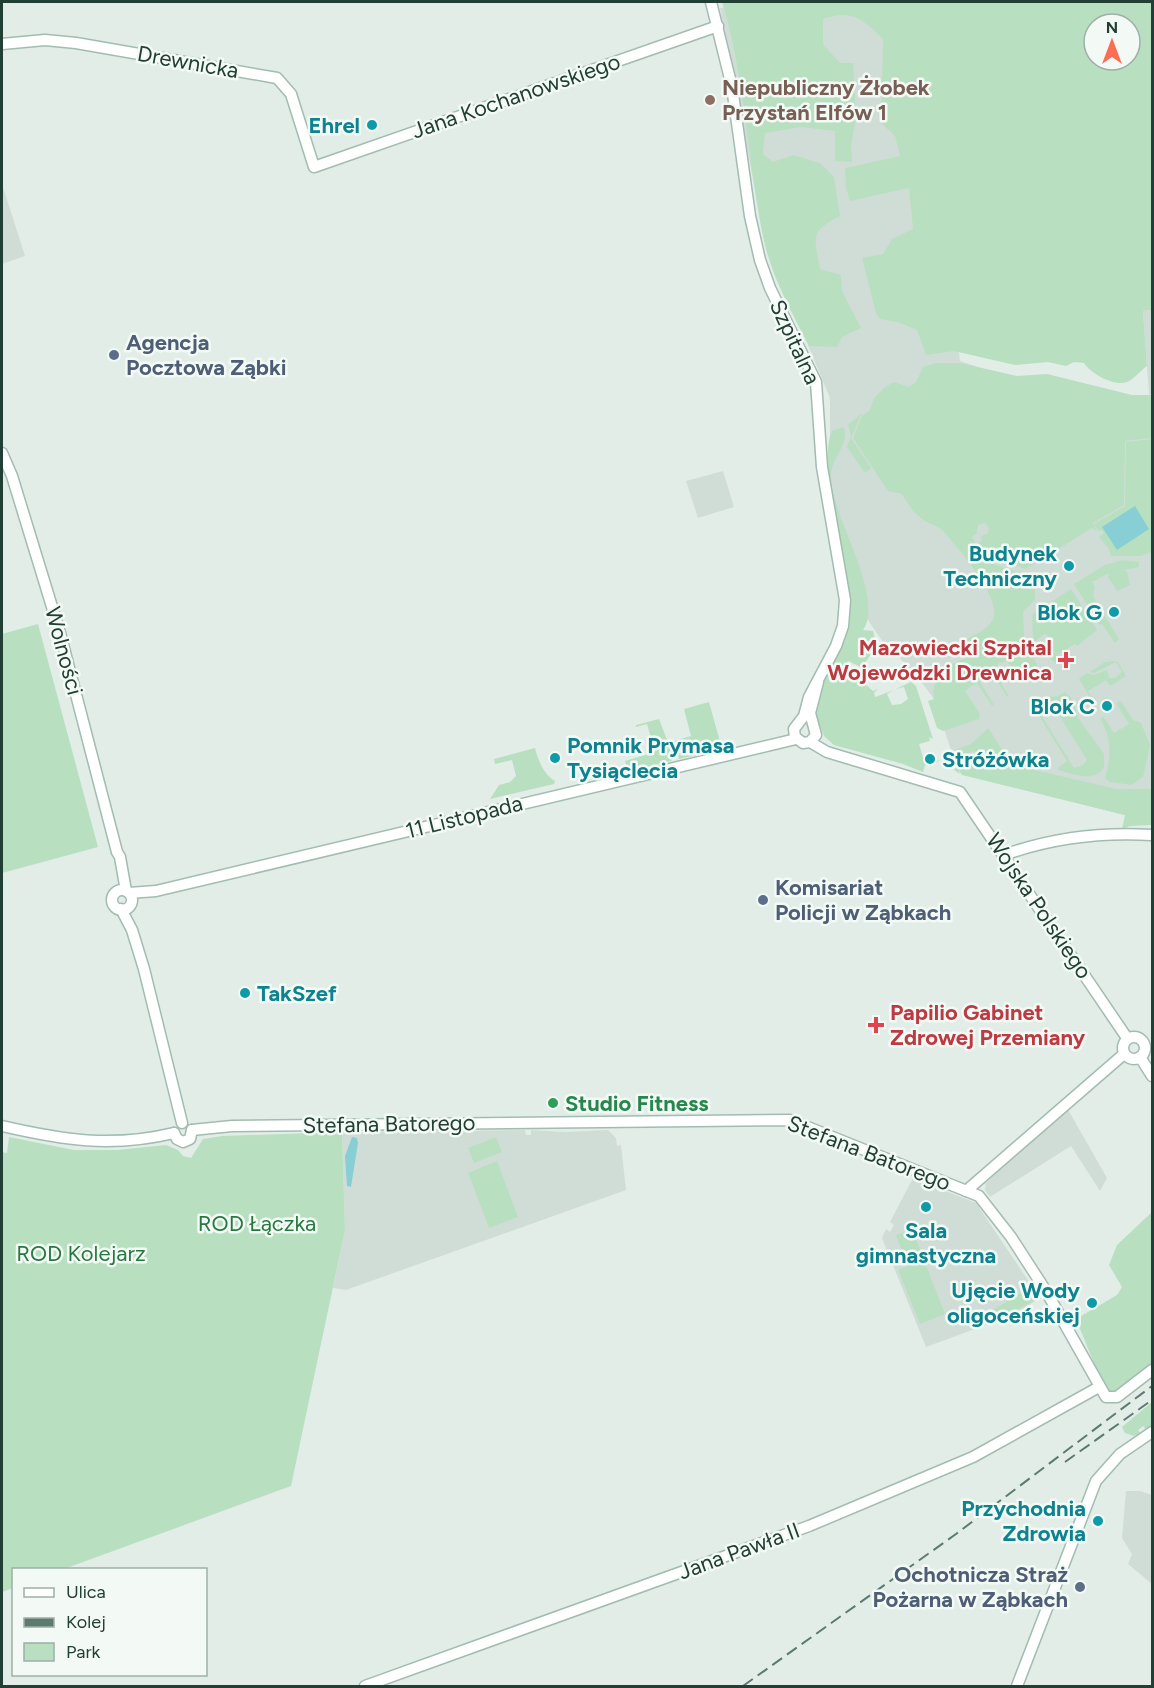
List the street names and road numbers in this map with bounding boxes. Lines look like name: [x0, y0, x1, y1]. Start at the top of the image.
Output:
street label: Drewnicka: [135, 40, 241, 84]
street label: Jana Kochanowskiego: [408, 48, 624, 144]
street label: Szpitalna: [764, 295, 826, 389]
street label: Wolności: [39, 604, 89, 698]
street label: 11 Listopada: [403, 789, 525, 845]
street label: Wojska Polskiego: [980, 828, 1098, 984]
street label: Stefana Batorego: [302, 1109, 476, 1139]
street label: Stefana Batorego: [784, 1109, 954, 1197]
street label: Jana Pawła II: [675, 1517, 803, 1585]

